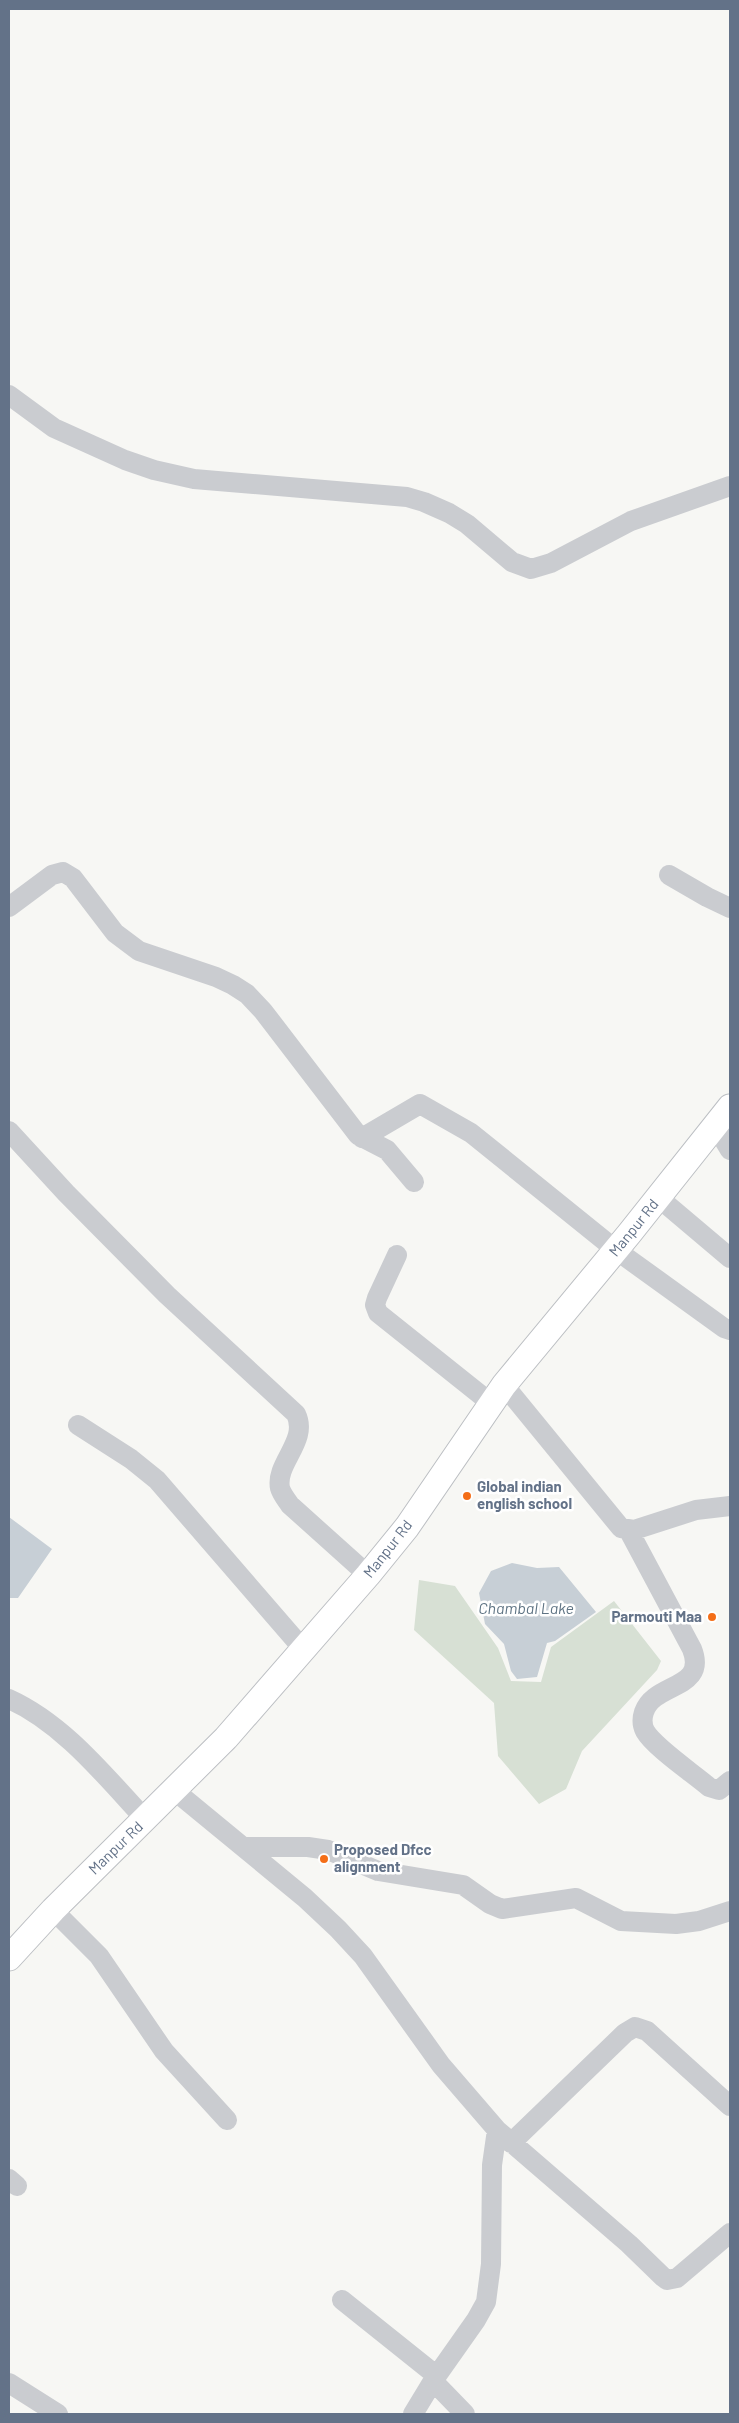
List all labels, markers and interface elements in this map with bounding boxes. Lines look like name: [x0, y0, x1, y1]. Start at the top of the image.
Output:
street label: Manpur Rd: [605, 1195, 662, 1260]
place label: Global indian english school: [477, 1477, 572, 1512]
marker: Global indian english school: [461, 1490, 473, 1502]
street label: Manpur Rd: [359, 1516, 415, 1581]
water label: Chambal Lake: [478, 1598, 574, 1617]
place label: Parmouti Maa: [611, 1607, 702, 1625]
marker: Parmouti Maa: [706, 1611, 718, 1623]
street label: Manpur Rd: [84, 1817, 146, 1878]
place label: Proposed Dfcc alignment: [334, 1840, 431, 1875]
marker: Proposed Dfcc alignment: [318, 1853, 330, 1865]

